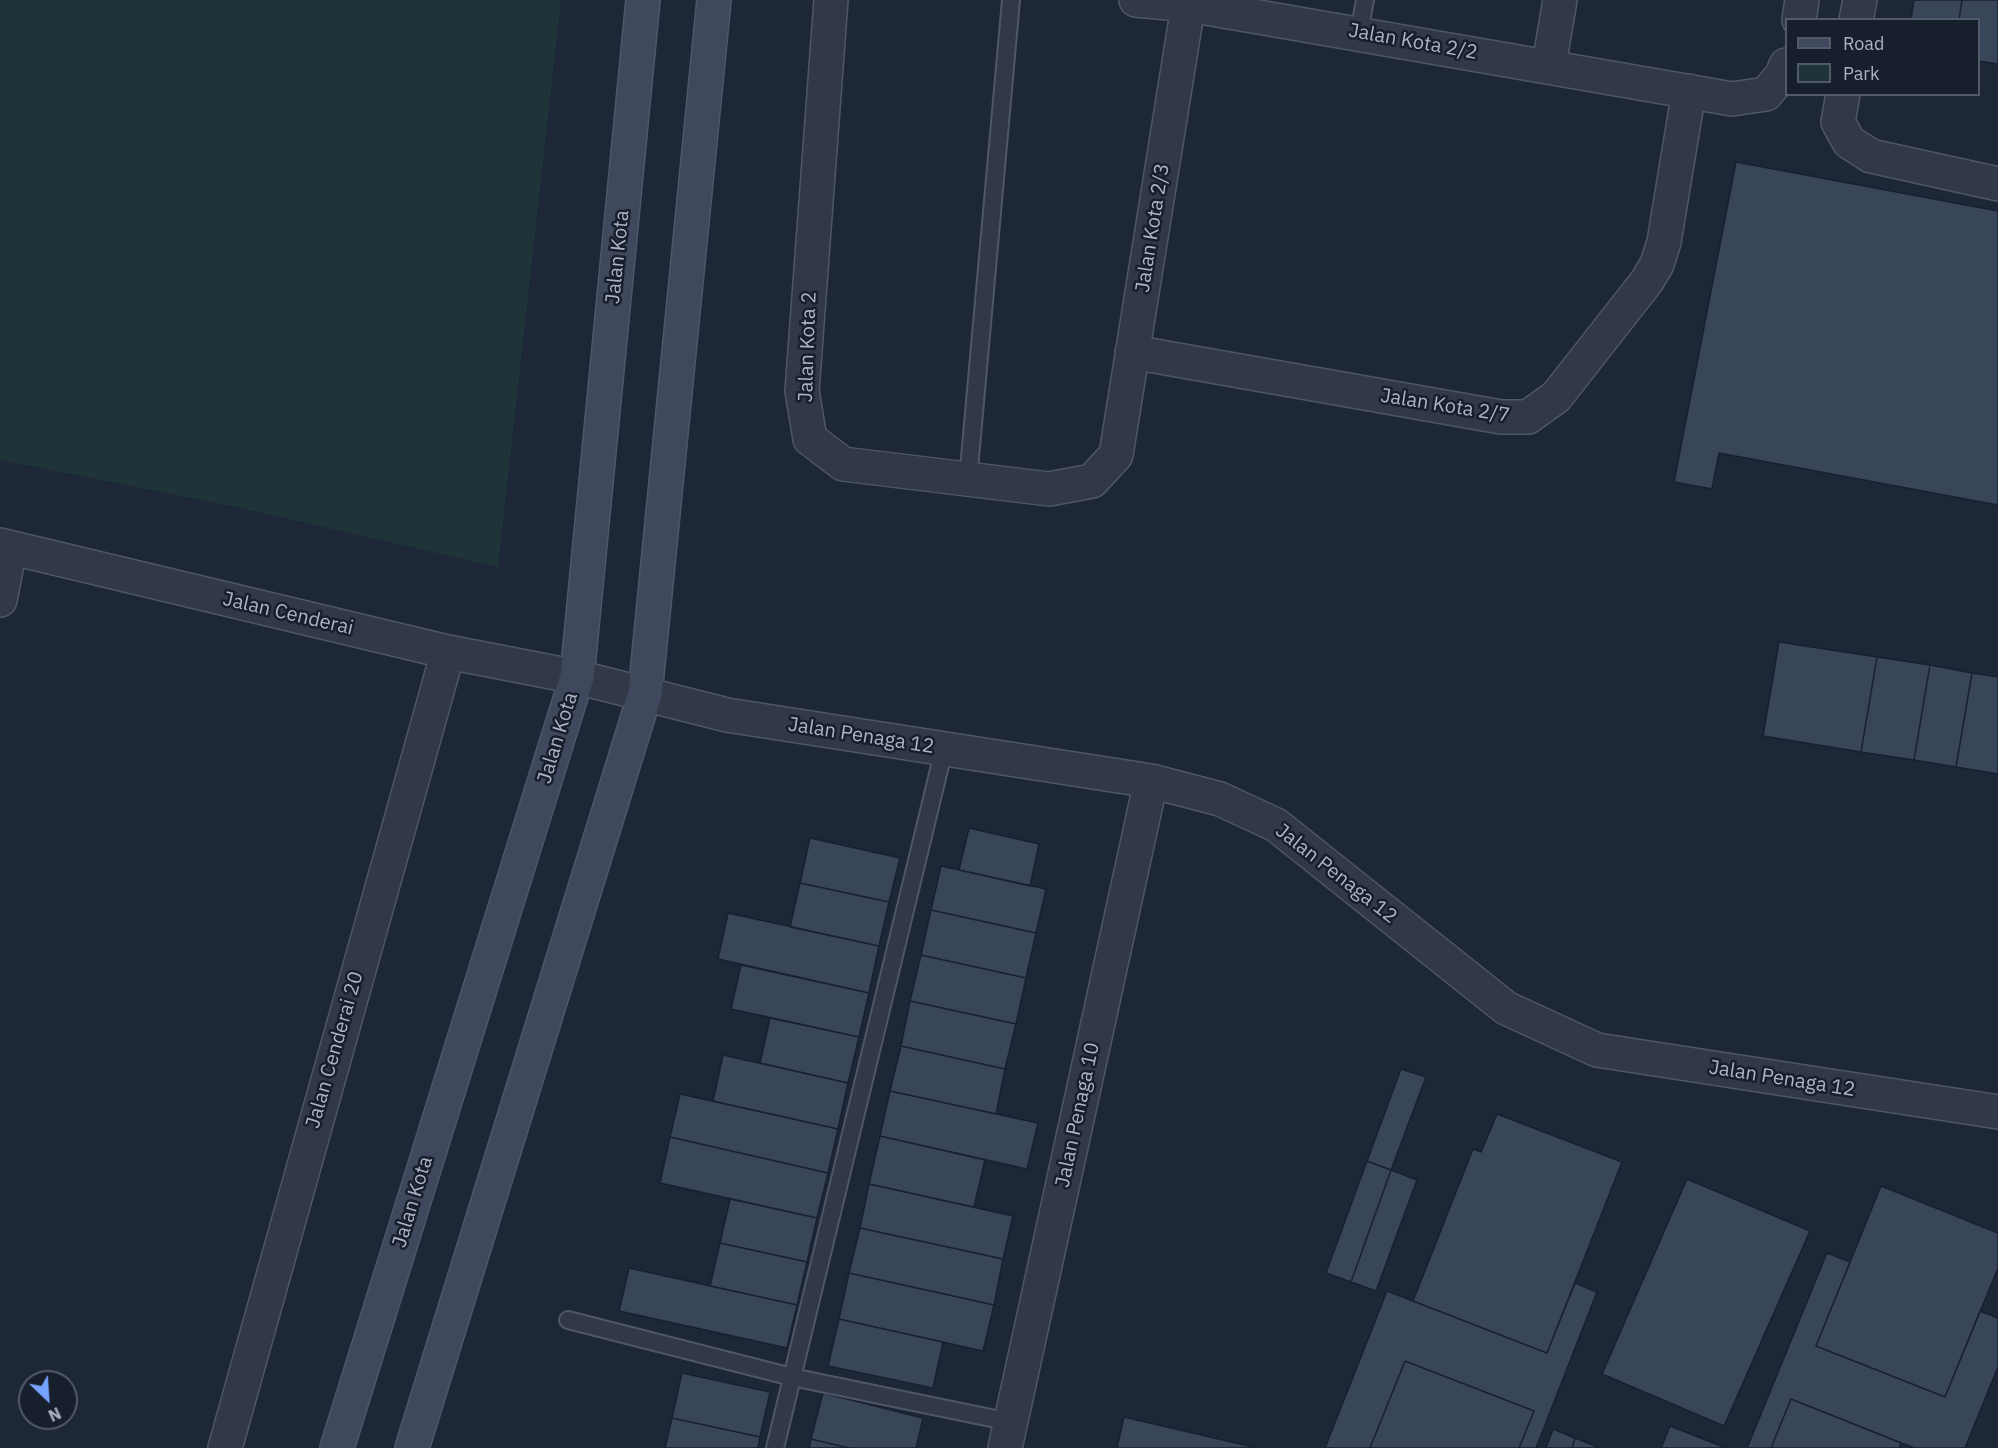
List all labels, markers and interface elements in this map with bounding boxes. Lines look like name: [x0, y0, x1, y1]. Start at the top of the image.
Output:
legend: [1785, 18, 1980, 96]
street label: Jalan Kota 2/2: [1347, 19, 1479, 65]
text: Road: [1843, 32, 1884, 55]
text: Park: [1843, 62, 1879, 85]
street label: Jalan Kota 2/3: [1131, 162, 1175, 294]
street label: Jalan Kota: [601, 209, 635, 305]
street label: Jalan Kota 2: [794, 291, 822, 403]
street label: Jalan Kota 2/7: [1379, 384, 1511, 428]
street label: Jalan Cenderai: [220, 587, 356, 641]
street label: Jalan Kota: [533, 689, 583, 787]
street label: Jalan Penaga 12: [786, 713, 936, 759]
street label: Jalan Penaga 12: [1270, 819, 1402, 929]
street label: Jalan Cenderai 20: [301, 969, 369, 1131]
street label: Jalan Penaga 10: [1051, 1040, 1105, 1190]
street label: Jalan Penaga 12: [1707, 1056, 1857, 1102]
street label: Jalan Kota: [388, 1153, 438, 1251]
north arrow: [18, 1370, 78, 1430]
text: N: [45, 1403, 64, 1426]

